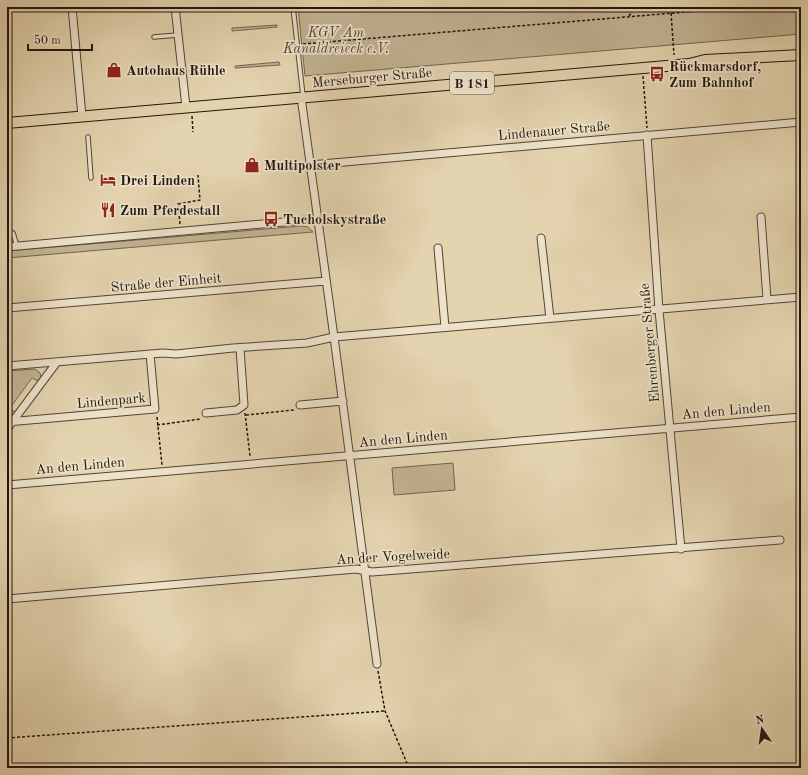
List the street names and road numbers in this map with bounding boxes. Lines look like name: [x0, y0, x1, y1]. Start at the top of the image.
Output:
street label: Merseburger Straße: [311, 66, 433, 90]
road number: B 181: [450, 72, 494, 94]
street label: Lindenauer Straße: [497, 119, 611, 143]
street label: Straße der Einheit: [110, 271, 222, 295]
street label: Ehrenberger Straße: [638, 282, 662, 403]
street label: Lindenpark: [76, 391, 146, 411]
street label: An den Linden: [681, 400, 772, 422]
street label: An den Linden: [358, 428, 449, 450]
street label: An den Linden: [35, 455, 126, 477]
street label: An der Vogelweide: [336, 547, 450, 567]

